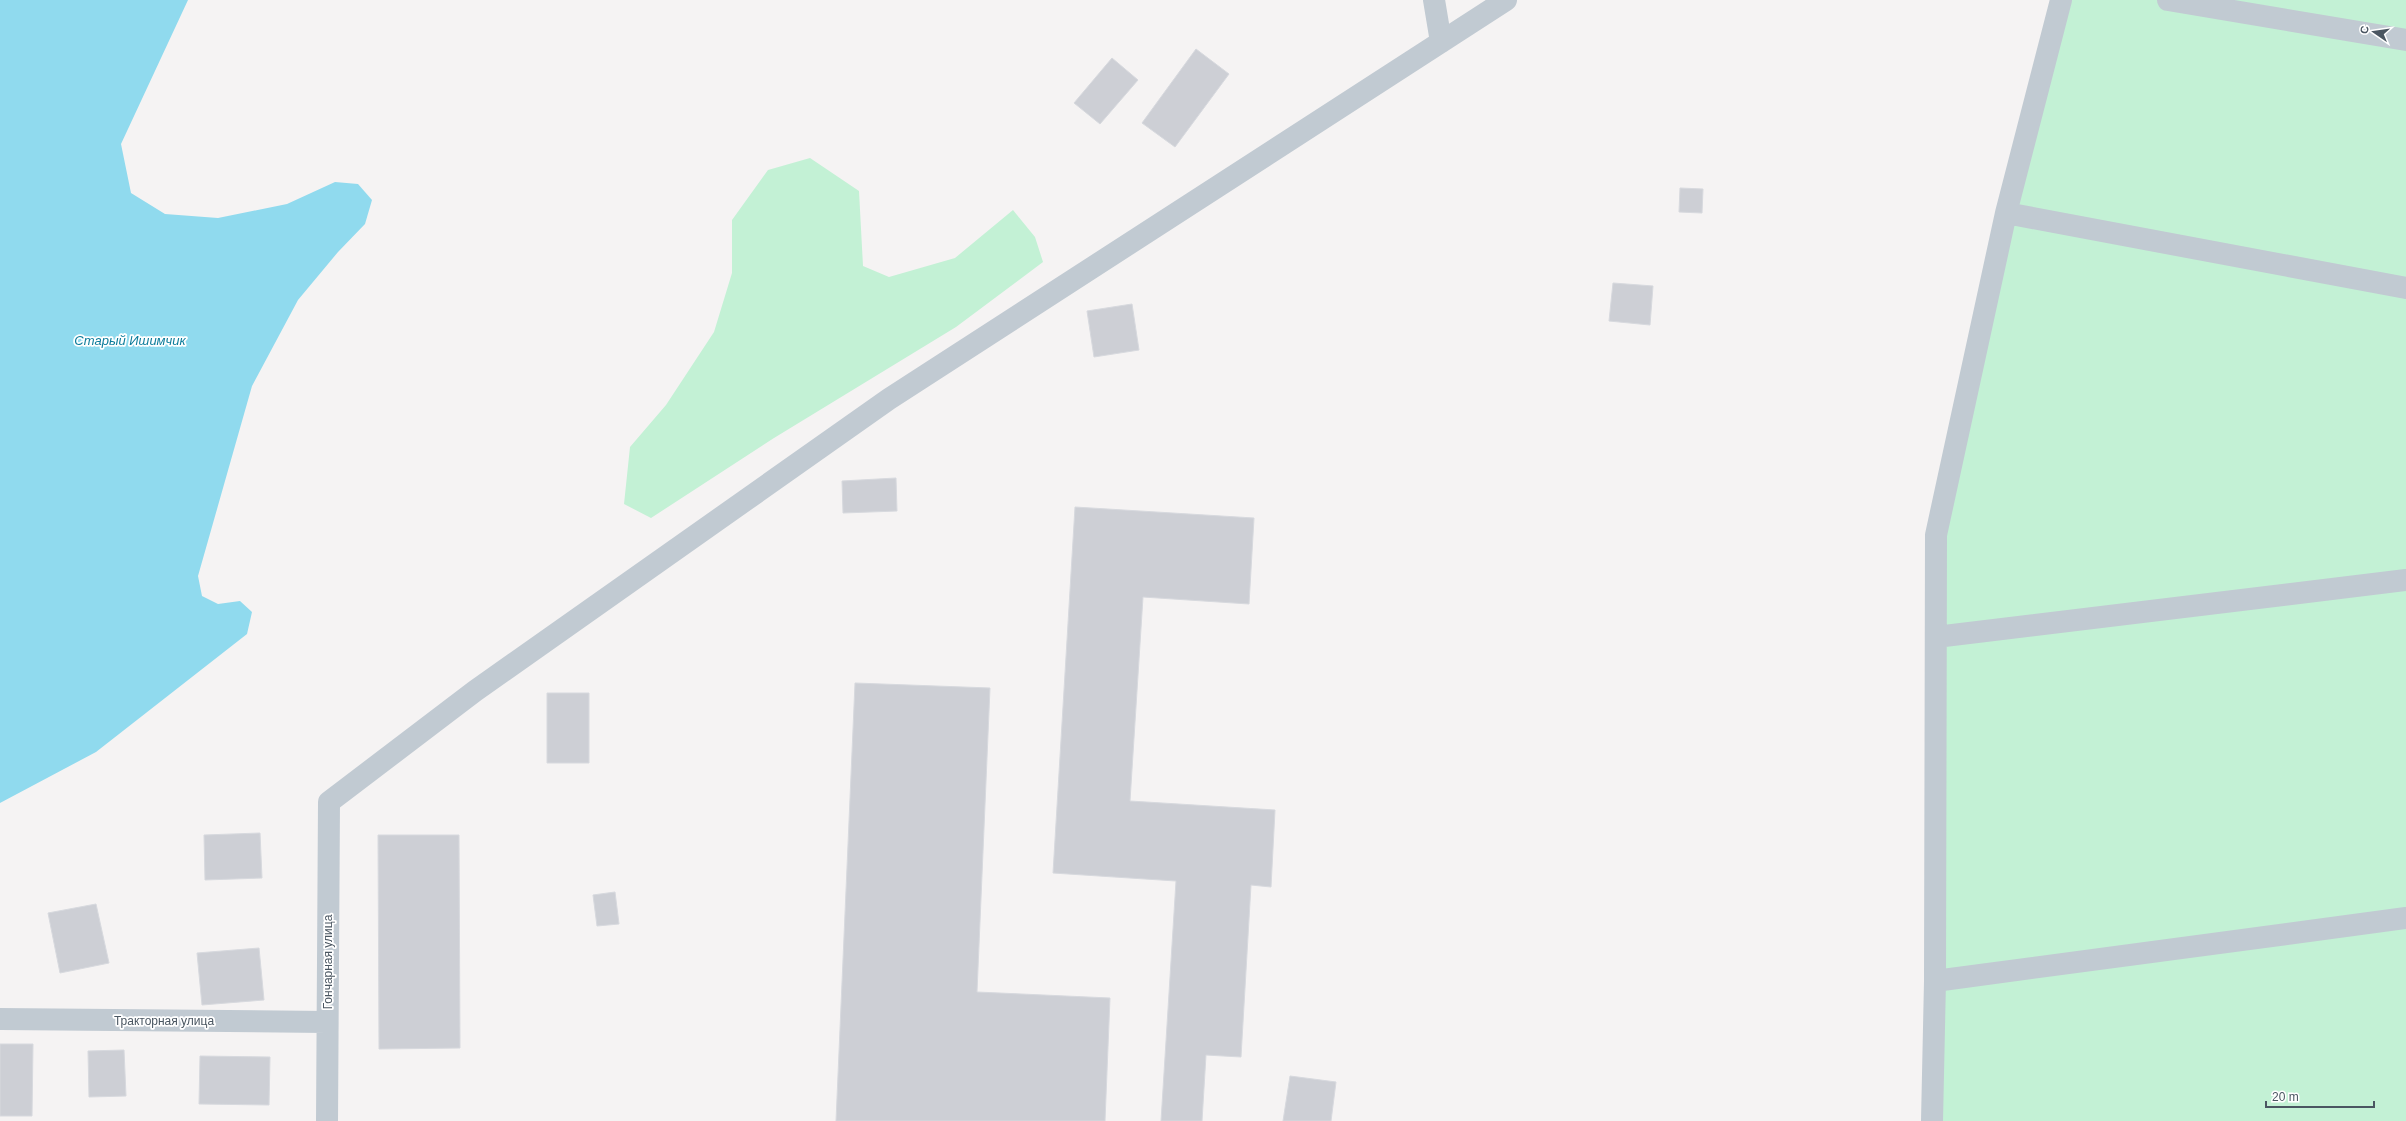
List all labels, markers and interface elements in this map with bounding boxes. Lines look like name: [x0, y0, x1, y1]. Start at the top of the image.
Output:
north arrow: [2354, 12, 2394, 52]
text: С: [2358, 24, 2371, 35]
water label: Старый Ишимчик: [74, 333, 186, 348]
street label: Гончарная улица: [321, 914, 335, 1009]
street label: Тракторная улица: [114, 1014, 214, 1028]
scale bar: [2266, 1083, 2374, 1109]
text: 20 m: [2272, 1090, 2299, 1104]

